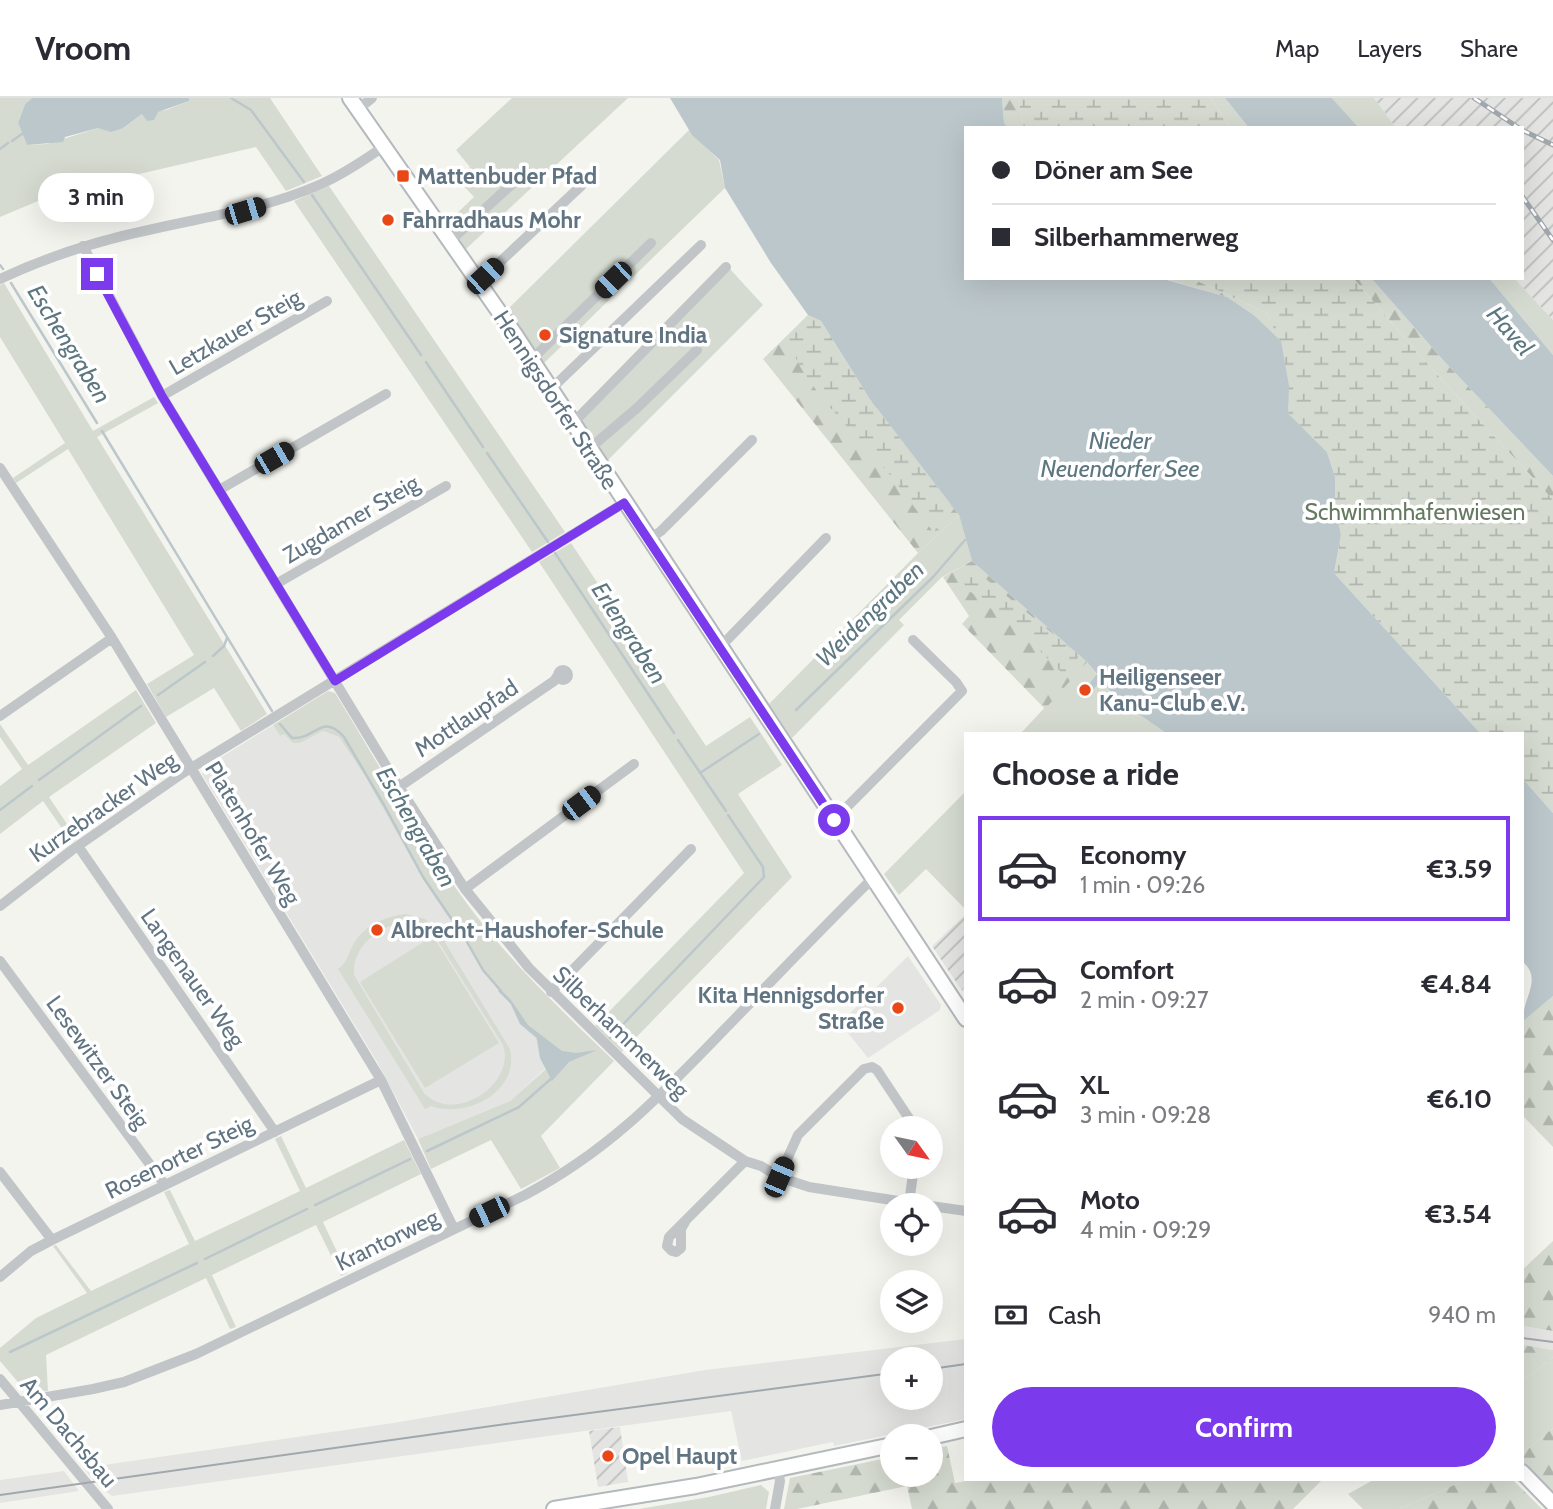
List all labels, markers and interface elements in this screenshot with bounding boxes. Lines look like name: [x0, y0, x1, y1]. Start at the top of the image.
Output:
text: Vroom: [35, 28, 131, 68]
text: Map: [1275, 34, 1319, 63]
text: Layers: [1357, 34, 1422, 63]
text: Share: [1460, 34, 1518, 63]
text: Döner am See: [1034, 154, 1193, 186]
place label: Mattenbuder Pfad: [417, 162, 597, 190]
marker: Mattenbuder Pfad: [395, 168, 411, 184]
callout: 3 min: [39, 172, 155, 222]
text: 3 min: [68, 183, 124, 211]
car: [222, 195, 269, 227]
place label: Fahrradhaus Mohr: [402, 206, 581, 234]
marker: Fahrradhaus Mohr: [380, 212, 396, 228]
text: Silberhammerweg: [1034, 221, 1238, 253]
car: [463, 254, 508, 298]
route end: [81, 258, 113, 290]
car: [591, 258, 636, 302]
water label: Eschengraben: [22, 279, 117, 408]
street label: Letzkauer Steig: [164, 283, 307, 381]
water label: Havel: [1481, 300, 1540, 362]
street label: Hennigsdorfer Straße: [488, 305, 624, 495]
place label: Signature India: [559, 321, 708, 349]
marker: Signature India: [537, 327, 553, 343]
water label: Nieder Neuendorfer See: [1040, 426, 1200, 483]
car: [251, 438, 298, 478]
street label: Zugdamer Steig: [278, 468, 424, 569]
park label: Schwimmhafenwiesen: [1305, 498, 1525, 526]
water label: Weidengraben: [809, 555, 930, 673]
water label: Erlengraben: [586, 576, 673, 689]
place label: Heiligenseer Kanu-Club e.V.: [1099, 663, 1245, 717]
street label: Mottlaupfad: [409, 673, 523, 763]
marker: Heiligenseer Kanu-Club e.V.: [1077, 682, 1093, 698]
street label: Kurzebracker Weg: [24, 745, 183, 868]
text: Choose a ride: [992, 754, 1179, 793]
street label: Platenhofer Weg: [199, 756, 307, 910]
water label: Eschengraben: [370, 761, 463, 892]
car: [558, 782, 605, 824]
route start: [818, 804, 850, 836]
icon: car: [996, 837, 1059, 900]
text: Economy: [1080, 839, 1186, 871]
text: €3.59: [1427, 853, 1492, 885]
text: 1 min · 09:26: [1080, 871, 1205, 899]
street label: Langenauer Weg: [135, 903, 251, 1053]
place label: Albrecht-Haushofer-Schule: [391, 916, 664, 944]
marker: Albrecht-Haushofer-Schule: [369, 922, 385, 938]
icon: car: [996, 952, 1059, 1015]
text: Comfort: [1080, 954, 1174, 986]
street label: Silberhammerweg: [547, 960, 695, 1104]
text: €4.84: [1422, 968, 1492, 1000]
place label: Kita Hennigsdorfer Straße: [697, 981, 884, 1035]
text: 2 min · 09:27: [1080, 986, 1208, 1014]
street label: Lesewitzer Steig: [40, 990, 156, 1134]
marker: Kita Hennigsdorfer Straße: [890, 1000, 906, 1016]
icon: car: [996, 1067, 1059, 1130]
text: XL: [1080, 1069, 1109, 1101]
text: €6.10: [1427, 1083, 1492, 1115]
text: 3 min · 09:28: [1080, 1101, 1211, 1129]
street label: Rosenorter Steig: [101, 1109, 258, 1205]
north arrow: [880, 1116, 943, 1180]
map controls: [880, 1116, 943, 1487]
car: [762, 1154, 797, 1200]
icon: car: [996, 1182, 1059, 1245]
text: Moto: [1080, 1184, 1140, 1216]
car: [466, 1193, 513, 1231]
button: locate: [880, 1193, 943, 1256]
text: €3.54: [1425, 1198, 1492, 1230]
street label: Krantorweg: [331, 1203, 444, 1277]
text: 4 min · 09:29: [1080, 1216, 1211, 1244]
button: layers: [880, 1270, 943, 1333]
icon: cash: [992, 1296, 1030, 1334]
text: Cash: [1048, 1299, 1101, 1331]
text: 940 m: [1428, 1301, 1496, 1329]
button: +: [880, 1347, 943, 1410]
street label: Am Dachsbau: [15, 1371, 123, 1493]
button: Confirm: [992, 1387, 1496, 1467]
button: −: [880, 1424, 943, 1487]
place label: Opel Haupt: [622, 1442, 737, 1470]
marker: Opel Haupt: [600, 1448, 616, 1464]

